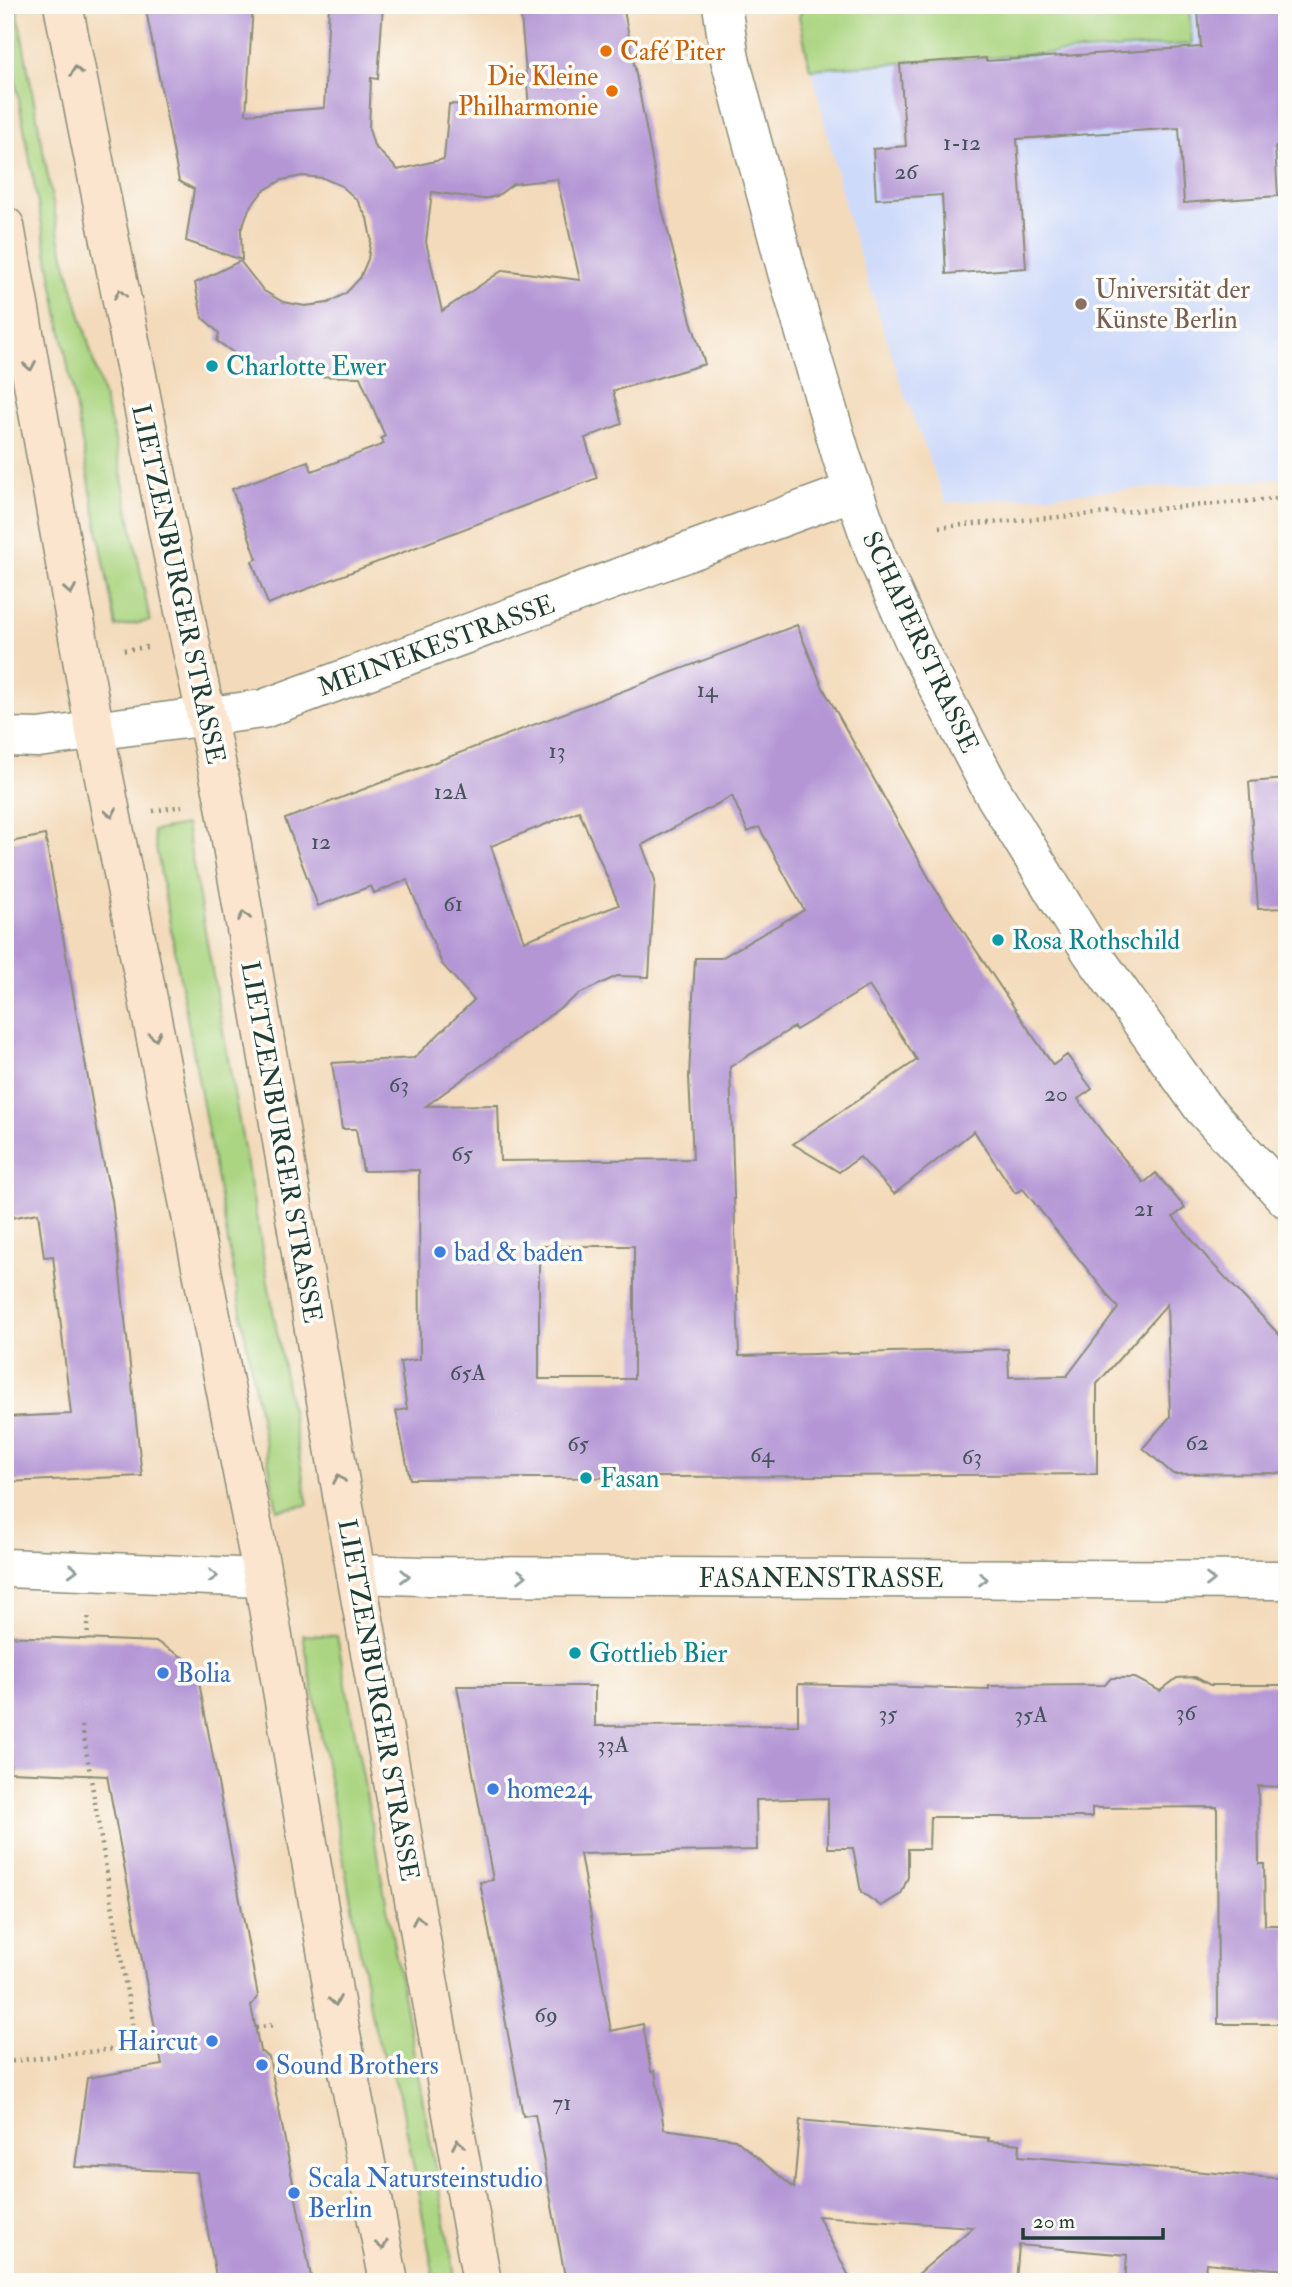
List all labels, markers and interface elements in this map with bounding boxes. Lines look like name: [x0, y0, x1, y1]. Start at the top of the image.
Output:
place label: Café Piter: [620, 36, 725, 68]
marker: Café Piter: [598, 43, 614, 59]
place label: Die Kleine Philharmonie: [458, 61, 598, 123]
one-way arrow: [69, 65, 84, 77]
marker: Die Kleine Philharmonie: [604, 83, 620, 99]
house number: 1-12: [943, 128, 981, 157]
house number: 26: [894, 157, 919, 186]
place label: Universität der Künste Berlin: [1095, 274, 1250, 336]
one-way arrow: [113, 288, 128, 300]
marker: Universität der Künste Berlin: [1073, 296, 1089, 312]
place label: Charlotte Ewer: [226, 351, 386, 383]
marker: Charlotte Ewer: [204, 358, 220, 374]
one-way arrow: [22, 360, 37, 372]
street label: LIETZENBURGER STRASSE: [124, 401, 232, 767]
street label: SCHAPERSTRASSE: [855, 527, 985, 758]
one-way arrow: [62, 584, 77, 596]
street label: MEINEKESTRASSE: [313, 588, 559, 704]
house number: 14: [697, 675, 719, 704]
house number: 13: [548, 736, 566, 765]
house number: 12A: [434, 777, 469, 806]
one-way arrow: [102, 807, 117, 819]
house number: 12: [311, 827, 331, 856]
house number: 61: [443, 889, 463, 918]
one-way arrow: [237, 911, 252, 922]
place label: Rosa Rothschild: [1012, 925, 1180, 957]
marker: Rosa Rothschild: [990, 932, 1006, 948]
street label: LIETZENBURGER STRASSE: [233, 959, 329, 1326]
one-way arrow: [147, 1030, 162, 1042]
house number: 63: [389, 1070, 409, 1099]
house number: 20: [1044, 1079, 1068, 1108]
house number: 65: [451, 1139, 473, 1168]
house number: 21: [1134, 1194, 1154, 1223]
place label: bad & baden: [454, 1237, 583, 1269]
marker: bad & baden: [432, 1244, 448, 1260]
house number: 65A: [450, 1358, 487, 1387]
house number: 62: [1185, 1428, 1209, 1457]
house number: 65: [567, 1429, 589, 1458]
house number: 64: [750, 1440, 776, 1469]
house number: 63: [962, 1442, 982, 1471]
place label: Fasan: [600, 1463, 659, 1495]
marker: Fasan: [578, 1470, 594, 1486]
one-way arrow: [332, 1473, 347, 1485]
street label: LIETZENBURGER STRASSE: [330, 1517, 426, 1884]
one-way arrow: [68, 1563, 79, 1578]
street label: FASANENSTRASSE: [699, 1563, 943, 1595]
one-way arrow: [207, 1568, 218, 1583]
one-way arrow: [400, 1568, 411, 1583]
one-way arrow: [517, 1569, 528, 1584]
one-way arrow: [978, 1571, 989, 1587]
one-way arrow: [1206, 1572, 1216, 1588]
place label: Gottlieb Bier: [589, 1638, 727, 1670]
marker: Gottlieb Bier: [567, 1645, 583, 1661]
place label: Bolia: [177, 1658, 231, 1690]
marker: Bolia: [155, 1665, 171, 1681]
house number: 36: [1176, 1698, 1198, 1727]
house number: 35: [879, 1699, 897, 1728]
house number: 35A: [1014, 1700, 1048, 1729]
house number: 33A: [597, 1730, 630, 1759]
place label: home24: [507, 1774, 592, 1806]
marker: home24: [485, 1781, 501, 1797]
one-way arrow: [411, 1914, 426, 1926]
one-way arrow: [327, 1995, 342, 2007]
house number: 69: [534, 2000, 558, 2029]
place label: Haircut: [117, 2026, 198, 2058]
marker: Haircut: [204, 2033, 220, 2049]
place label: Sound Brothers: [276, 2050, 439, 2082]
marker: Sound Brothers: [254, 2057, 270, 2073]
house number: 71: [553, 2088, 571, 2117]
one-way arrow: [451, 2138, 466, 2150]
place label: Scala Natursteinstudio Berlin: [308, 2163, 543, 2225]
marker: Scala Natursteinstudio Berlin: [286, 2185, 302, 2201]
scale bar: [1023, 2196, 1162, 2240]
text: 20 m: [1033, 2208, 1075, 2235]
one-way arrow: [374, 2239, 389, 2251]

